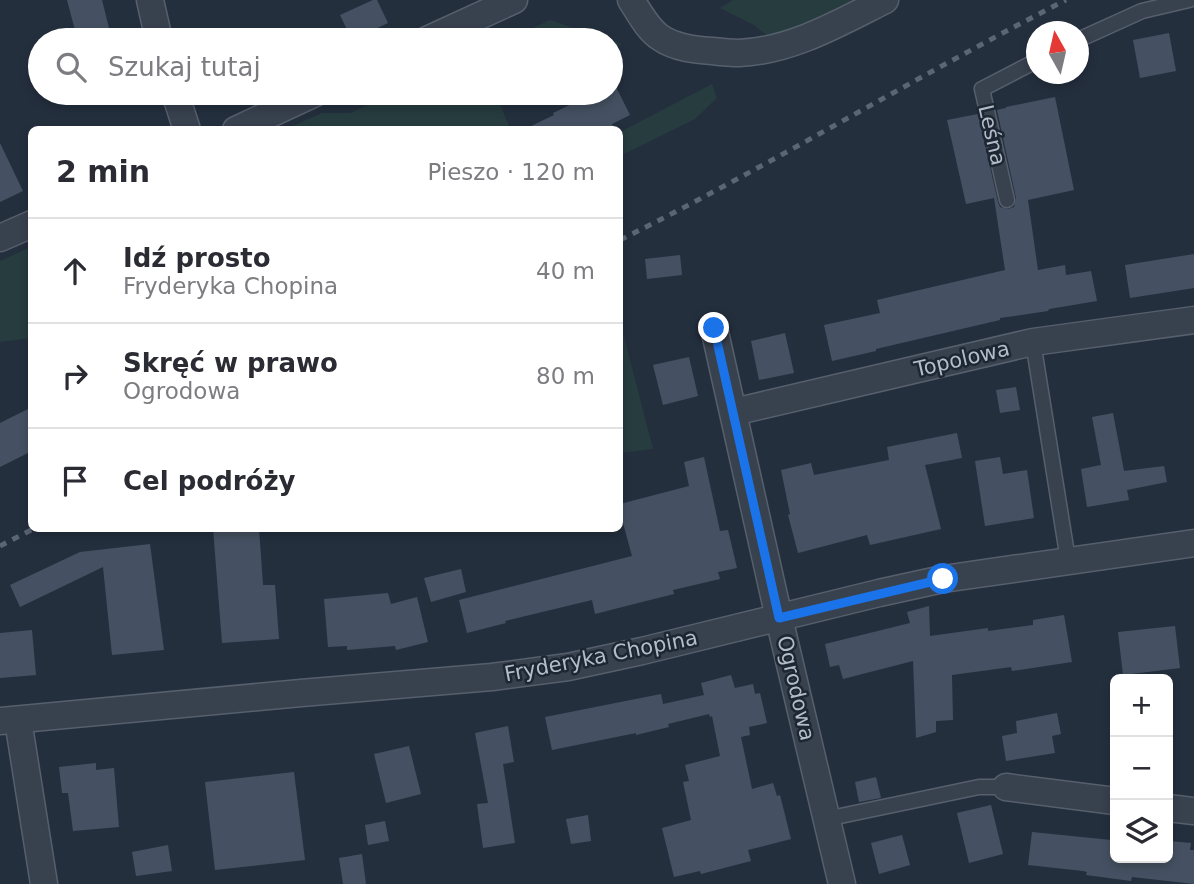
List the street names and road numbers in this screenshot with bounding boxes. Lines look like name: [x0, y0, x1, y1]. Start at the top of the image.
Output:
street label: Leśna: [973, 102, 1011, 168]
street label: Topolowa: [911, 336, 1012, 382]
street label: Fryderyka Chopina: [502, 625, 700, 687]
street label: Ogrodowa: [772, 633, 820, 743]

